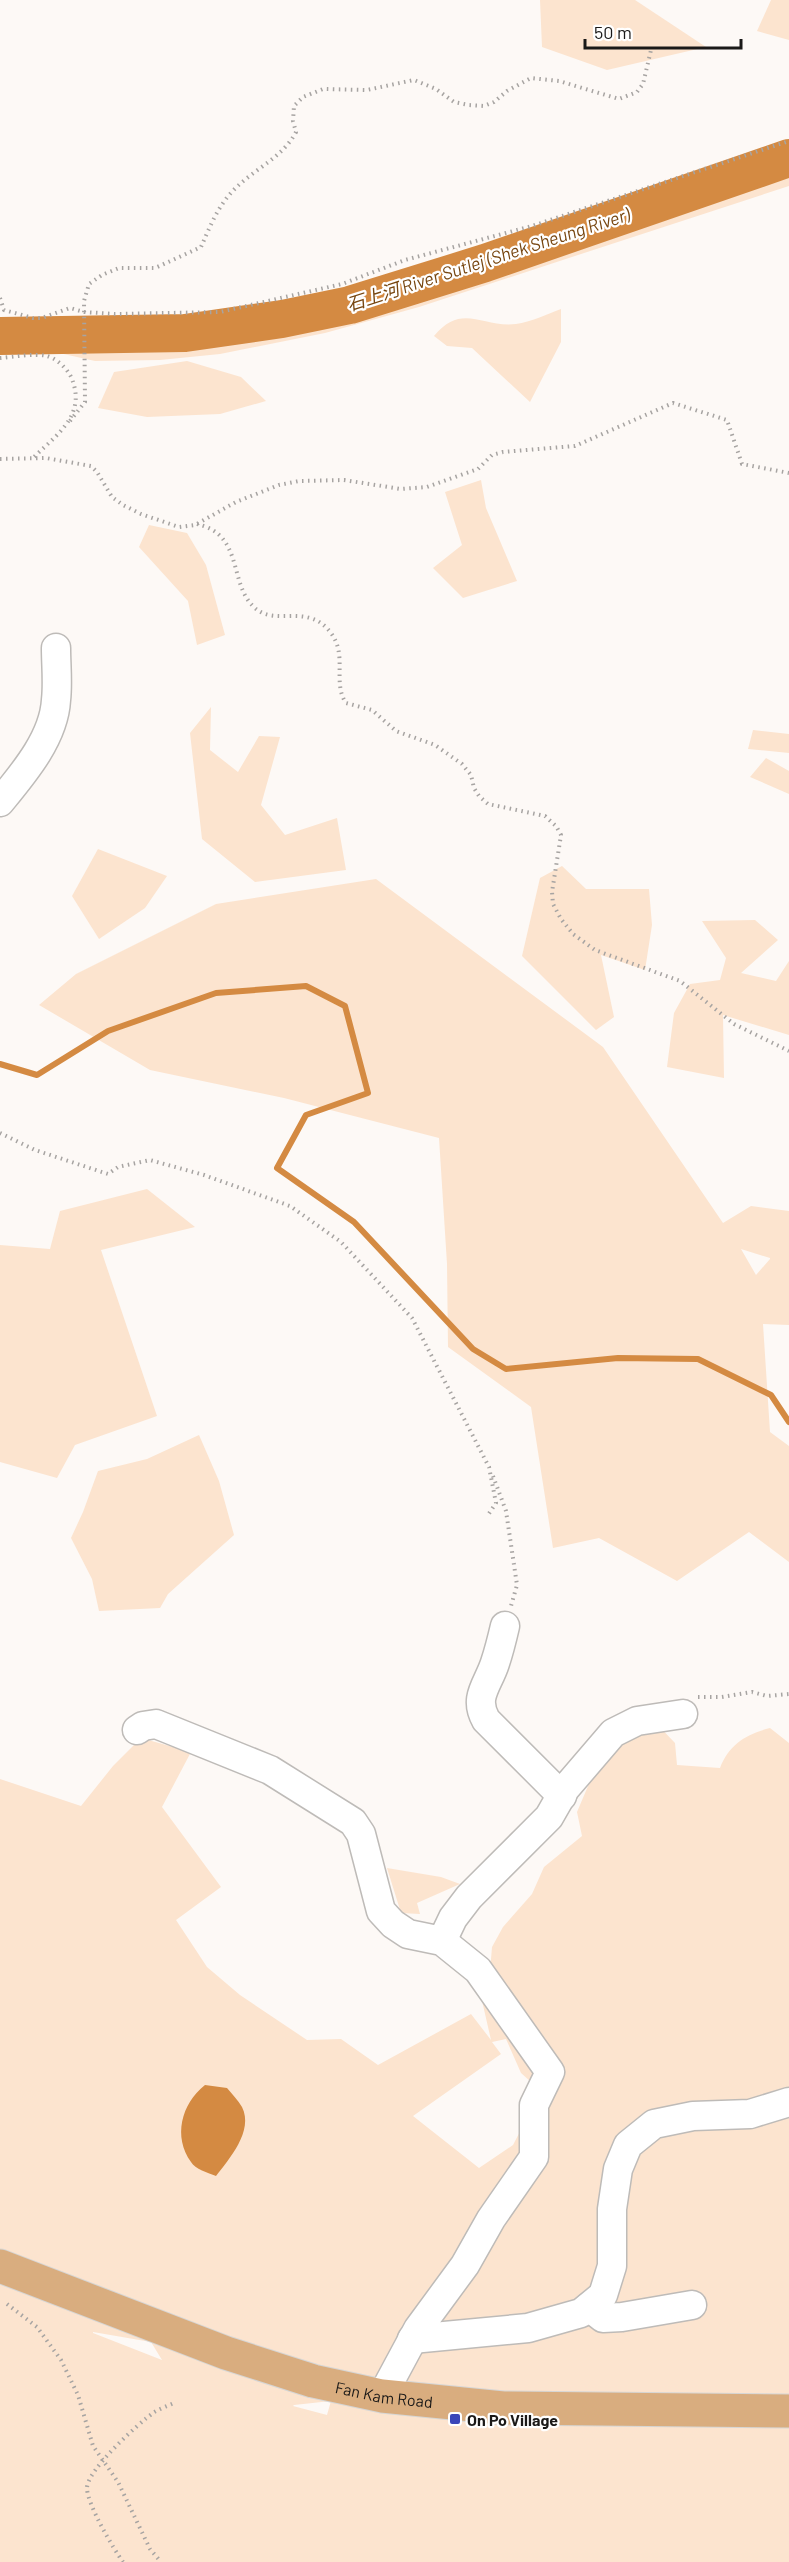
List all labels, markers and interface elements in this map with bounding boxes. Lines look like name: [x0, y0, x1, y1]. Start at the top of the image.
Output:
scale bar: [585, 12, 741, 50]
text: 50 m: [594, 21, 632, 43]
water label: 石上河 River Sutlej (Shek Sheung River): [344, 202, 634, 315]
street label: Fan Kam Road: [334, 2377, 434, 2410]
place label: On Po Village: [467, 2410, 558, 2429]
marker: On Po Village: [448, 2412, 462, 2426]

